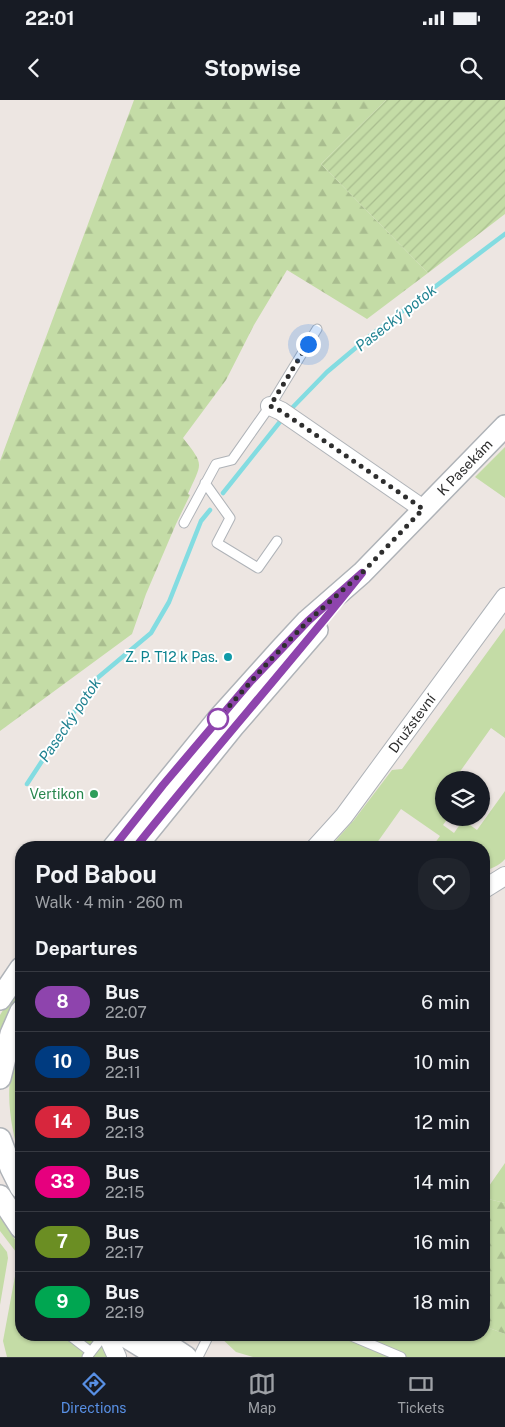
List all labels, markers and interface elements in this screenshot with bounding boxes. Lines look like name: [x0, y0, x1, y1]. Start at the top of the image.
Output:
text: 22:01: [25, 7, 75, 29]
icon: back: [20, 54, 48, 82]
icon: search: [457, 54, 485, 82]
text: Stopwise: [204, 55, 301, 81]
water label: Pasecký potok: [352, 280, 440, 354]
your location: [296, 332, 321, 357]
street label: K Pasekám: [434, 436, 496, 499]
place label: Z. P. T12 k Pas.: [125, 649, 218, 665]
marker: Z. P. T12 k Pas.: [222, 651, 234, 663]
water label: Pasecký potok: [35, 674, 104, 765]
street label: Družstevní: [385, 691, 439, 756]
unlabelled marker: [207, 708, 229, 730]
map controls: [435, 771, 490, 826]
button: layers: [435, 771, 490, 826]
place label: Vertikon: [29, 786, 84, 802]
marker: Vertikon: [88, 788, 100, 800]
button: heart: [418, 858, 470, 910]
text: Pod Babou: [35, 860, 157, 888]
text: Walk · 4 min · 260 m: [35, 893, 183, 912]
text: Departures: [35, 937, 138, 959]
text: Bus: [105, 981, 139, 1003]
text: 8: [56, 991, 69, 1012]
text: 6 min: [421, 991, 470, 1013]
text: 22:07: [105, 1003, 147, 1022]
text: Bus: [105, 1041, 139, 1063]
text: 10: [53, 1051, 72, 1072]
text: 10 min: [414, 1051, 470, 1073]
text: 22:11: [105, 1063, 141, 1082]
text: Bus: [105, 1101, 139, 1123]
text: 14: [53, 1111, 72, 1132]
text: 12 min: [414, 1111, 470, 1133]
text: 22:13: [105, 1123, 144, 1142]
text: Bus: [105, 1161, 139, 1183]
text: 33: [51, 1171, 74, 1192]
text: 14 min: [413, 1171, 470, 1193]
text: 22:15: [105, 1183, 144, 1202]
text: Bus: [105, 1221, 139, 1243]
text: 7: [57, 1231, 68, 1252]
text: 16 min: [414, 1231, 470, 1253]
text: 22:17: [105, 1243, 144, 1262]
text: Bus: [105, 1281, 139, 1303]
text: 9: [57, 1291, 68, 1312]
text: 18 min: [413, 1291, 470, 1313]
text: 22:19: [105, 1303, 144, 1322]
tab: Directions: [61, 1370, 126, 1416]
tab: Map: [248, 1370, 276, 1416]
tab: Tickets: [397, 1370, 444, 1416]

